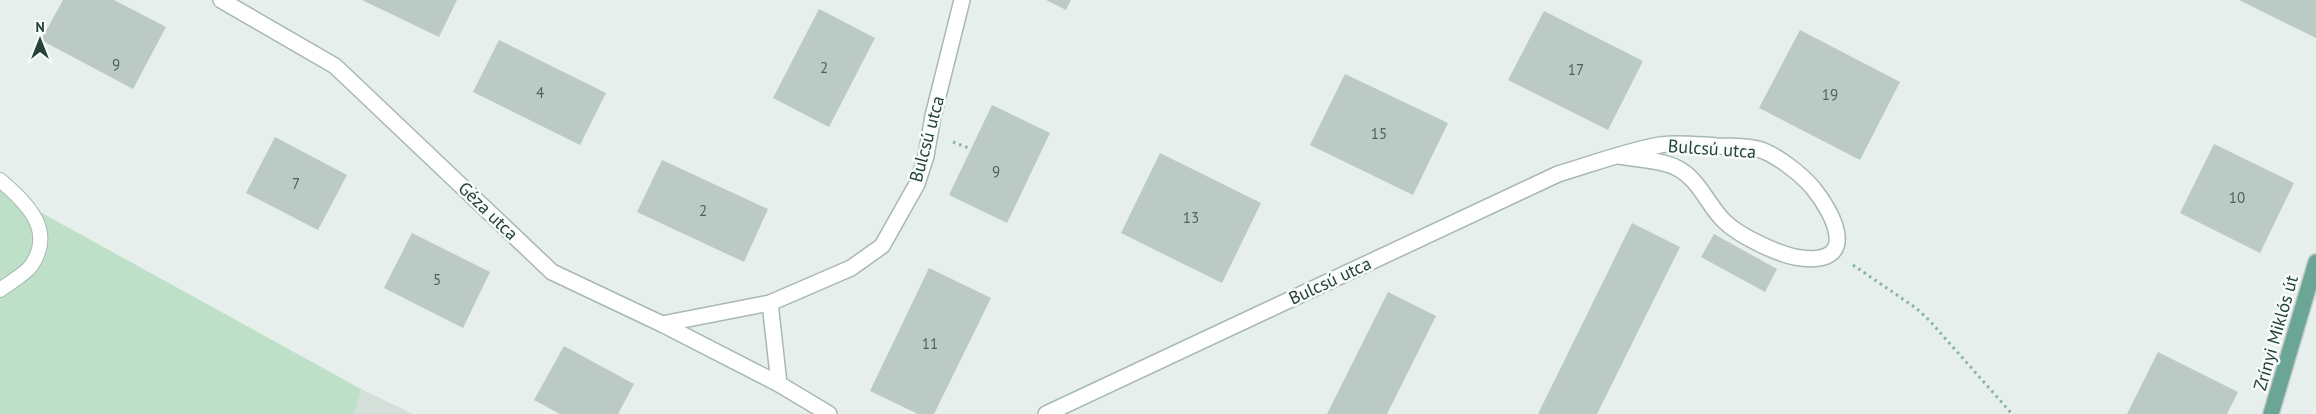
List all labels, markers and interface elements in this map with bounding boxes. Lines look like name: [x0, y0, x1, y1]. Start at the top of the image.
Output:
north arrow: [15, 15, 65, 65]
text: N: [35, 18, 45, 36]
house number: 9: [112, 55, 120, 74]
house number: 2: [820, 58, 828, 77]
house number: 17: [1568, 60, 1584, 79]
house number: 4: [536, 83, 544, 102]
house number: 19: [1822, 85, 1838, 104]
street label: Bulcsú utca: [904, 93, 949, 185]
house number: 15: [1371, 124, 1387, 143]
street label: Bulcsú utca: [1667, 134, 1757, 163]
house number: 9: [992, 162, 1000, 181]
house number: 7: [292, 174, 300, 193]
street label: Géza utca: [454, 177, 523, 245]
house number: 10: [2229, 188, 2245, 207]
house number: 2: [699, 201, 707, 220]
house number: 13: [1183, 208, 1199, 227]
street label: Bulcsú utca: [1285, 251, 1375, 310]
house number: 5: [433, 270, 441, 289]
street label: Zrínyi Miklós út: [2248, 272, 2303, 393]
house number: 11: [922, 334, 938, 353]

